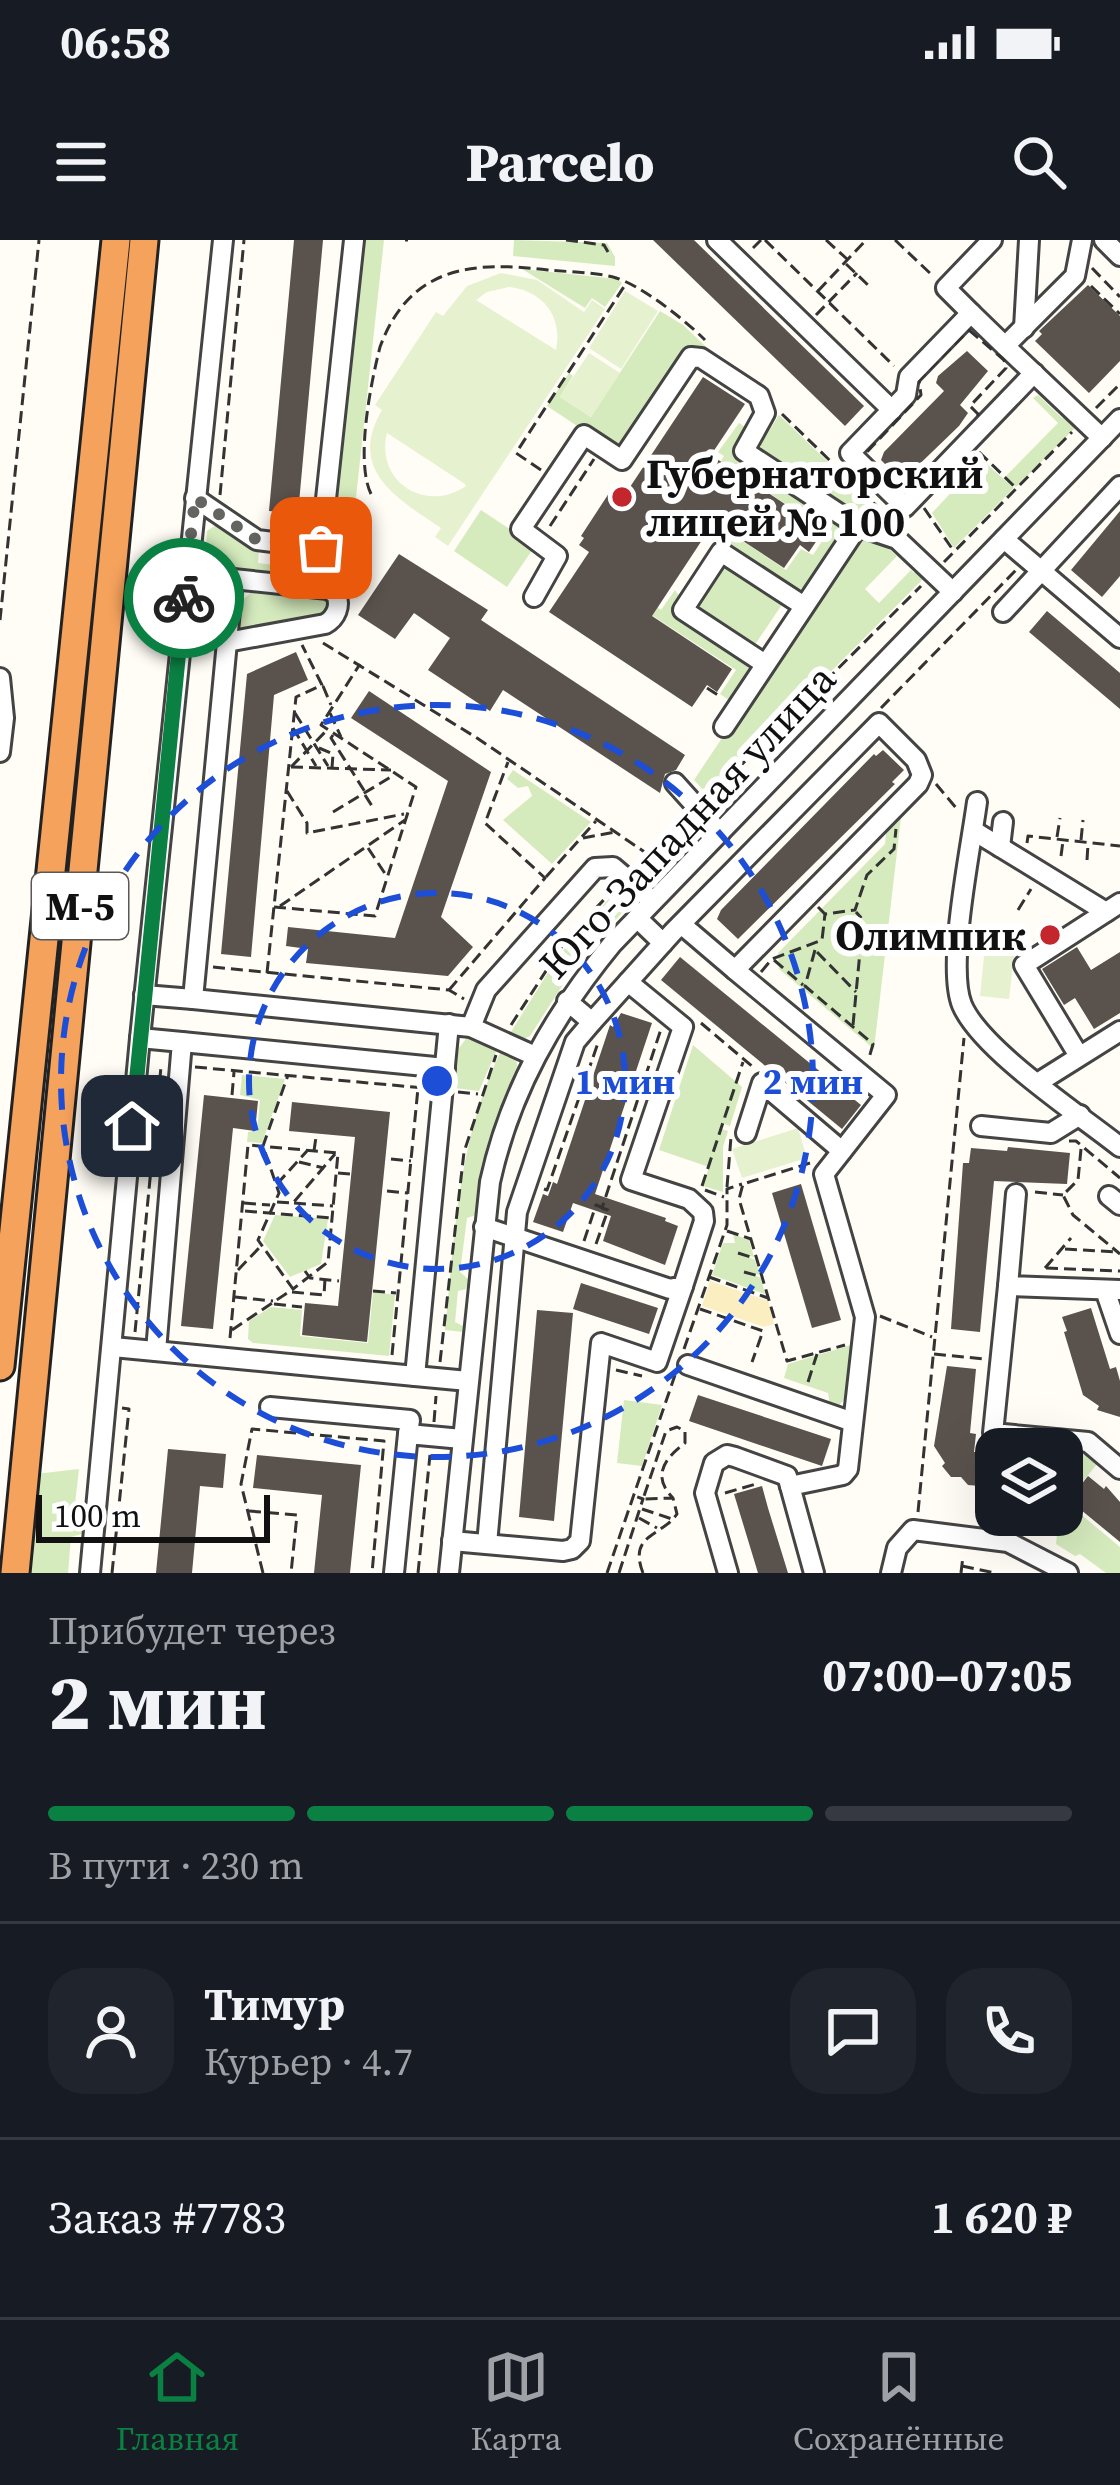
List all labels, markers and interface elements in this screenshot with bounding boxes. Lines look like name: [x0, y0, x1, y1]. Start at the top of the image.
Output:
text: 06:58: [60, 11, 171, 73]
text: Parcelo: [465, 125, 655, 199]
icon: menu: [48, 129, 114, 195]
icon: search: [1006, 129, 1072, 195]
place label: Губернаторский лицей № 100: [646, 444, 984, 550]
marker: Губернаторский лицей № 100: [609, 484, 635, 510]
pin: [270, 497, 372, 599]
icon: bag: [288, 515, 354, 581]
courier: [124, 538, 244, 658]
icon: bike: [151, 565, 217, 631]
street label: Юго-Западная улица: [526, 650, 849, 991]
road number: М-5: [32, 873, 128, 939]
place label: Олимпик: [835, 906, 1026, 964]
marker: Олимпик: [1037, 922, 1063, 948]
text: 1 мин: [575, 1057, 675, 1106]
text: 2 мин: [763, 1057, 863, 1106]
centre of rings: [416, 1060, 458, 1102]
pin: [81, 1075, 183, 1177]
icon: home: [99, 1093, 165, 1159]
map controls: [975, 1428, 1083, 1536]
button: layers: [975, 1428, 1083, 1536]
scale bar: [36, 1489, 270, 1542]
text: 100 m: [54, 1493, 141, 1538]
text: Прибудет через: [48, 1604, 336, 1657]
text: 07:00–07:05: [822, 1644, 1072, 1706]
text: 2 мин: [48, 1648, 267, 1755]
text: В пути · 230 m: [48, 1839, 304, 1892]
button: person: [48, 1968, 174, 2094]
button: chat: [790, 1968, 916, 2094]
button: phone: [946, 1968, 1072, 2094]
text: Тимур: [204, 1973, 345, 2035]
text: Курьер · 4.7: [204, 2035, 413, 2088]
text: Заказ #7783: [48, 2186, 286, 2248]
text: 1 620 ₽: [931, 2186, 1072, 2248]
tab: Главная: [116, 2344, 239, 2461]
tab: Карта: [470, 2344, 562, 2461]
tab: Сохранённые: [793, 2344, 1004, 2461]

